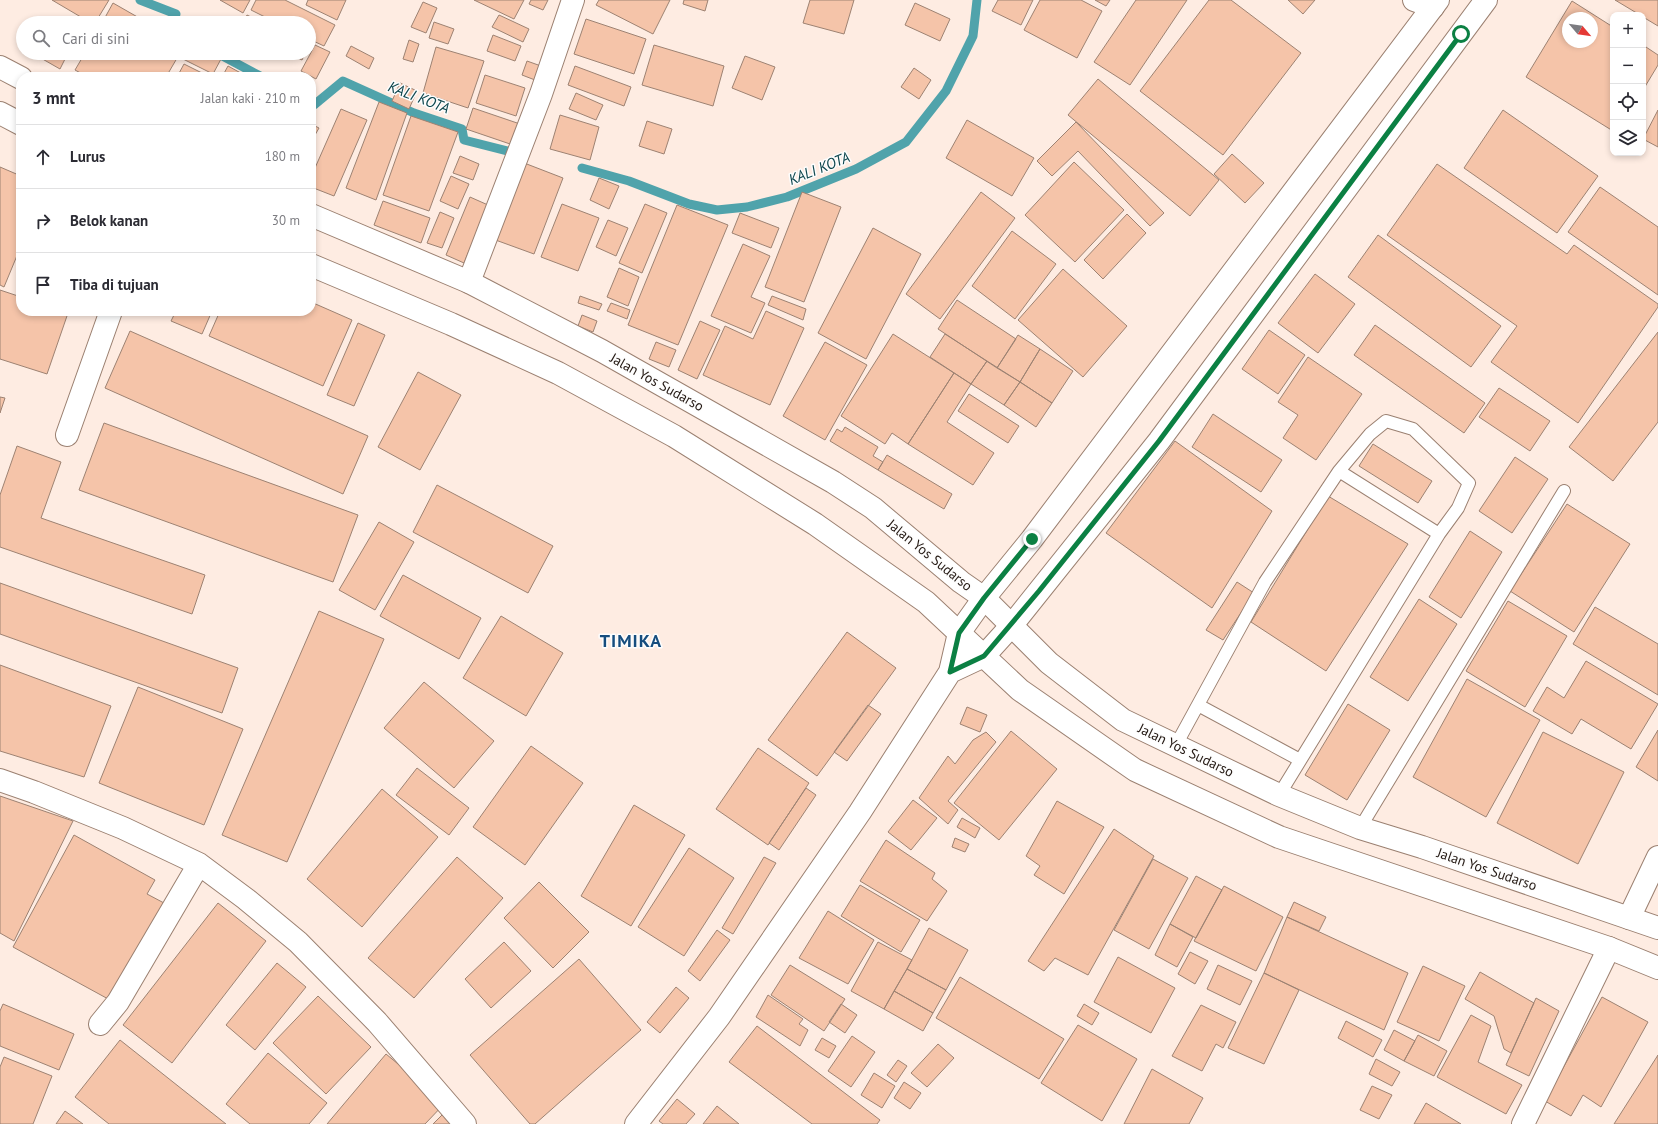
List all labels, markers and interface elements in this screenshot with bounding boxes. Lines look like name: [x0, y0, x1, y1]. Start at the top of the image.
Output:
north arrow: [1562, 12, 1598, 48]
map controls: [1610, 12, 1646, 156]
button: +: [1610, 12, 1646, 48]
search box: [16, 16, 316, 60]
route start: [1452, 25, 1470, 43]
icon: search: [30, 27, 52, 49]
text: Cari di sini: [62, 29, 130, 48]
button: −: [1610, 48, 1646, 84]
water label: KALI KOTA: [386, 77, 452, 117]
button: locate: [1610, 84, 1646, 120]
text: 3 mnt: [32, 87, 75, 109]
text: Jalan kaki · 210 m: [201, 90, 300, 107]
button: layers: [1610, 120, 1646, 156]
icon: ahead: [32, 146, 54, 168]
text: Lurus: [70, 147, 105, 166]
water label: KALI KOTA: [786, 147, 852, 189]
text: 180 m: [265, 148, 300, 165]
icon: right: [32, 210, 54, 232]
text: Belok kanan: [70, 211, 148, 230]
text: 30 m: [272, 212, 300, 229]
icon: arrive: [32, 274, 54, 296]
text: Tiba di tujuan: [70, 275, 159, 294]
street label: Jalan Yos Sudarso: [606, 348, 707, 415]
street label: Jalan Yos Sudarso: [883, 515, 976, 595]
route end: [1023, 530, 1041, 548]
district label: TIMIKA: [600, 629, 662, 652]
street label: Jalan Yos Sudarso: [1134, 719, 1237, 781]
street label: Jalan Yos Sudarso: [1434, 843, 1539, 895]

